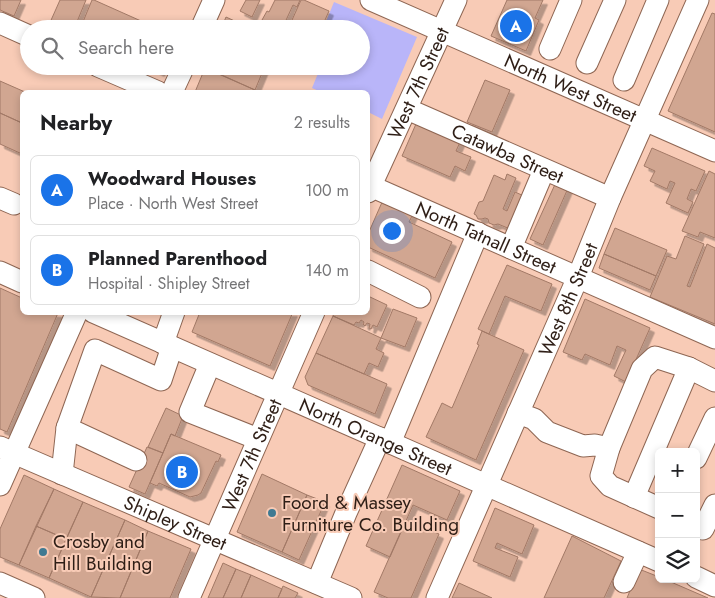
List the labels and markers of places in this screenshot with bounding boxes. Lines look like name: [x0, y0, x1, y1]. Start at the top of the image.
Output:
pin: A: [500, 7, 532, 45]
pin: B: [166, 453, 198, 491]
place label: Foord & Massey Furniture Co. Building: [282, 489, 459, 538]
marker: Foord & Massey Furniture Co. Building: [266, 507, 278, 519]
place label: Crosby and Hill Building: [53, 528, 152, 577]
marker: Crosby and Hill Building: [37, 546, 49, 558]

